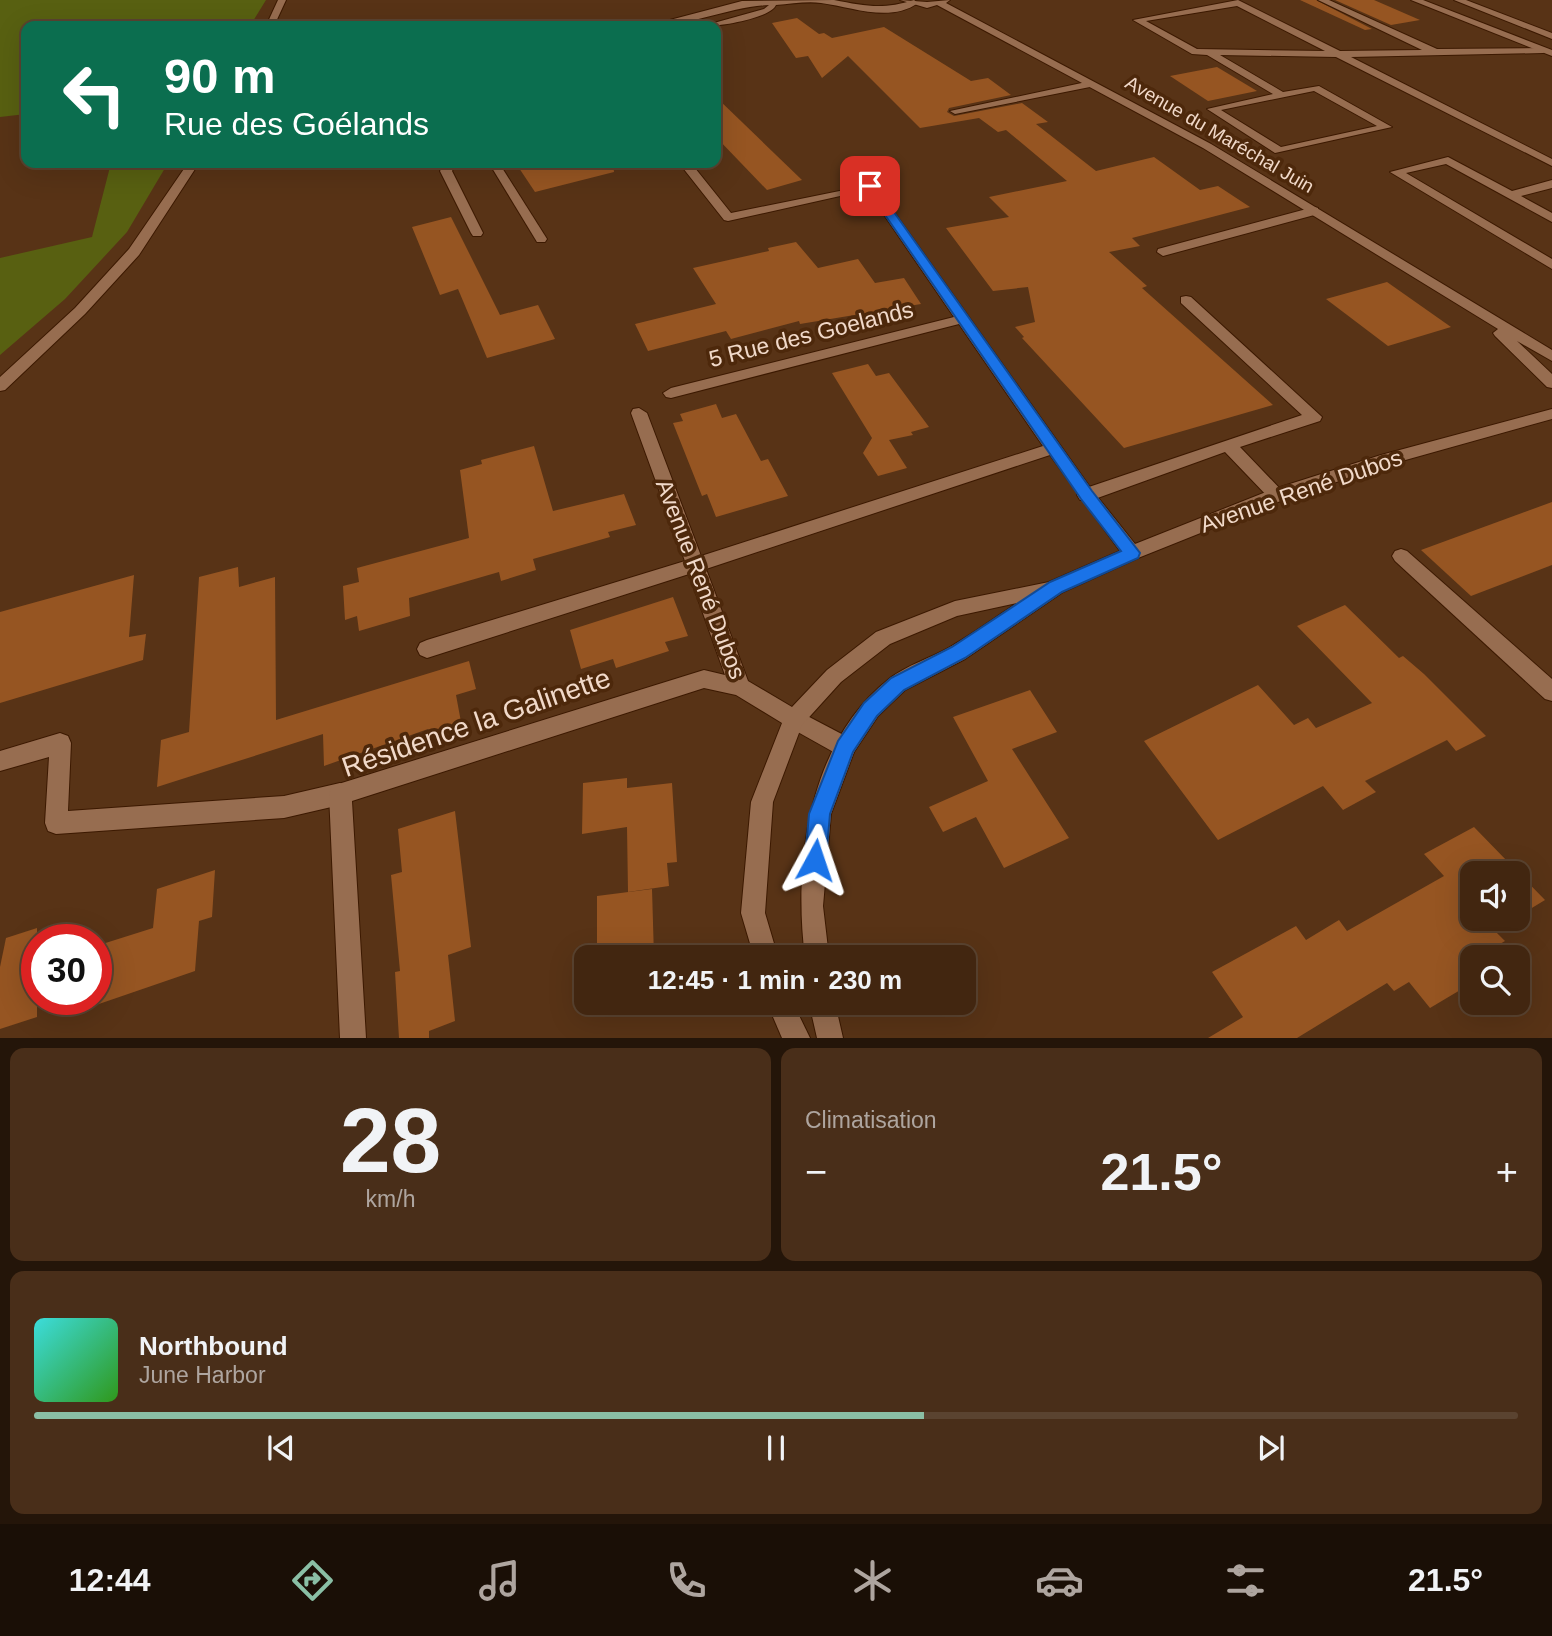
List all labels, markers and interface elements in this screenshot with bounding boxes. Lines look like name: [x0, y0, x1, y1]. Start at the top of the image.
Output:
icon: left: [49, 49, 140, 140]
text: 90 m: [164, 49, 276, 103]
street label: Avenue du Maréchal Juin: [1122, 72, 1318, 197]
text: Rue des Goélands: [164, 106, 429, 142]
pin: [840, 156, 900, 216]
icon: arrive: [851, 167, 889, 205]
street label: 5 Rue des Goelands: [706, 296, 916, 372]
street label: Avenue René Dubos: [1197, 444, 1405, 538]
street label: Avenue René Dubos: [651, 475, 751, 683]
street label: Résidence la Galinette: [338, 662, 614, 783]
position arrow: [778, 823, 852, 897]
map controls: [1460, 861, 1530, 1015]
button: sound: [1460, 861, 1530, 931]
speed limit sign: 30: [21, 924, 112, 1015]
button: search: [1460, 945, 1530, 1015]
text: 12:45 · 1 min · 230 m: [648, 965, 902, 995]
text: 28: [340, 1090, 441, 1191]
text: Climatisation: [805, 1107, 937, 1133]
text: 21.5°: [1100, 1143, 1223, 1201]
text: −: [805, 1151, 827, 1193]
text: +: [1496, 1151, 1518, 1193]
text: km/h: [366, 1186, 415, 1212]
text: Northbound: [139, 1331, 288, 1361]
text: June Harbor: [139, 1362, 266, 1388]
icon: previous: [262, 1429, 300, 1467]
icon: pause: [757, 1429, 795, 1467]
icon: next: [1252, 1429, 1290, 1467]
icon: directions: [288, 1556, 337, 1605]
icon: music: [475, 1556, 524, 1605]
icon: phone: [662, 1556, 711, 1605]
icon: climate: [848, 1556, 897, 1605]
icon: car: [1035, 1556, 1084, 1605]
icon: filters: [1221, 1556, 1270, 1605]
text: 12:44: [69, 1562, 151, 1598]
text: 21.5°: [1408, 1562, 1483, 1598]

